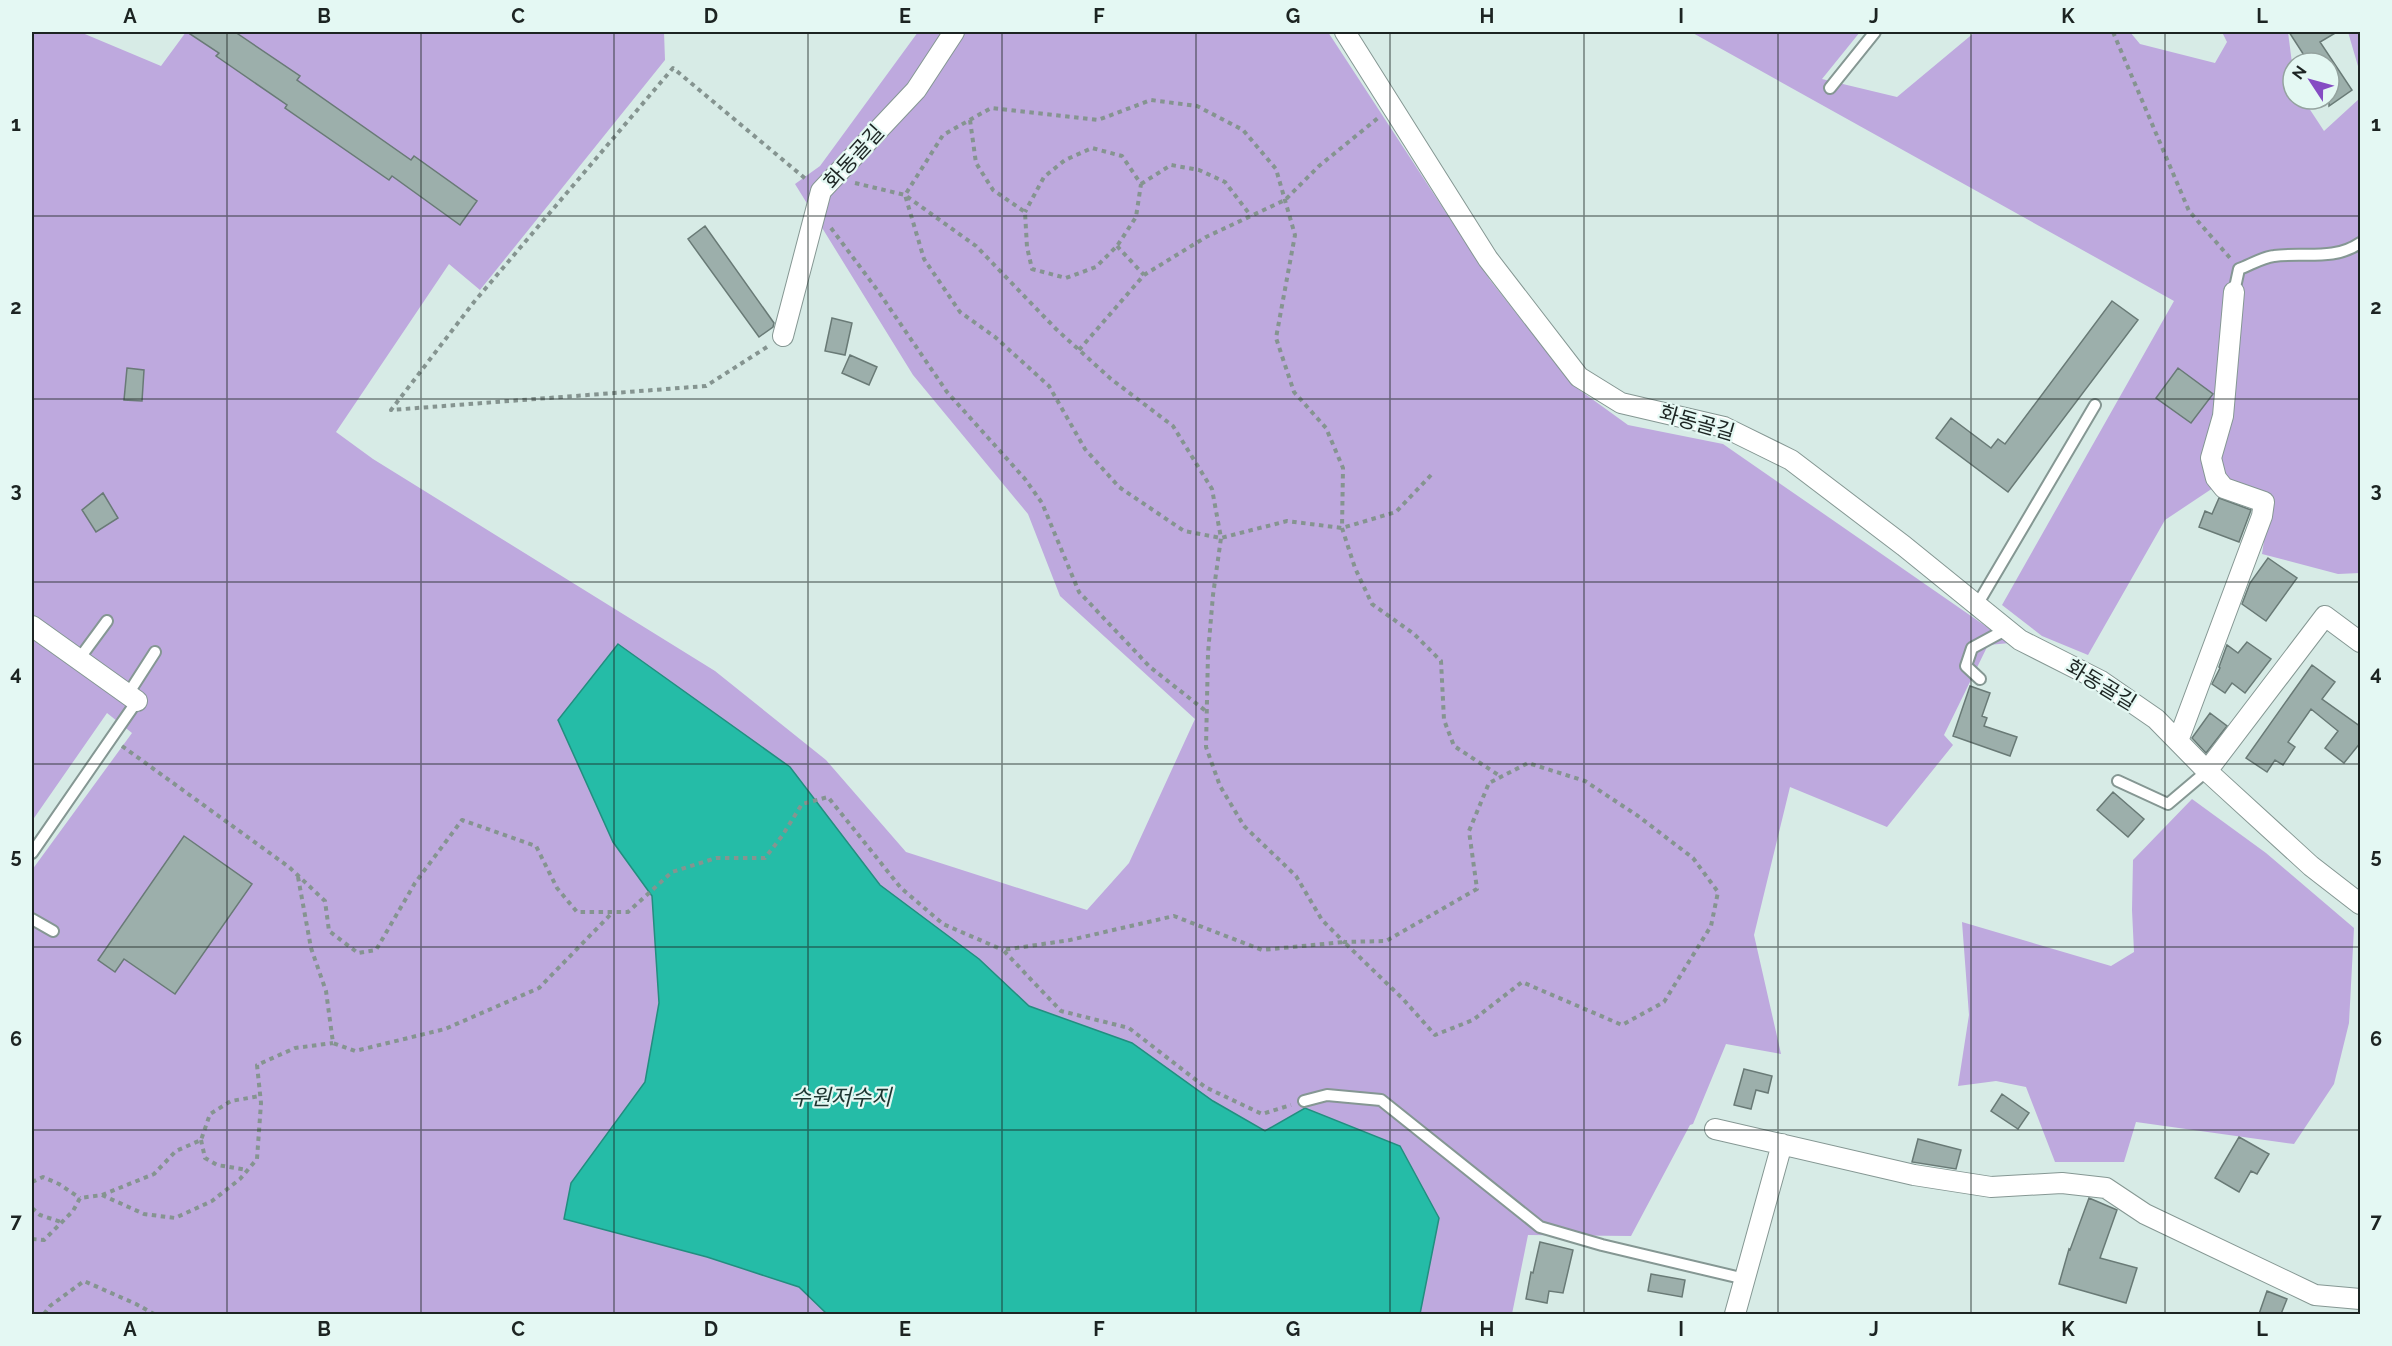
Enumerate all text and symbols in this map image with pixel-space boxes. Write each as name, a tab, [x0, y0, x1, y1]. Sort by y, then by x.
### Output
text: A	[123, 4, 137, 28]
text: B	[317, 4, 331, 28]
text: C	[511, 4, 525, 28]
text: D	[704, 4, 718, 28]
text: E	[899, 4, 911, 28]
text: F	[1093, 4, 1105, 28]
text: G	[1286, 4, 1300, 28]
text: H	[1480, 4, 1494, 28]
text: I	[1678, 4, 1684, 28]
text: J	[1869, 4, 1879, 28]
text: K	[2061, 4, 2075, 28]
text: L	[2256, 4, 2268, 28]
north arrow	[2281, 51, 2341, 111]
text: N	[2288, 62, 2311, 83]
text: 1	[11, 112, 21, 136]
text: 1	[2371, 112, 2381, 136]
street label: 화동골길	[818, 120, 889, 194]
text: 2	[10, 295, 22, 319]
text: 2	[2370, 295, 2382, 319]
street label: 화동골길	[1657, 400, 1738, 445]
text: 3	[10, 478, 22, 502]
text: 3	[2370, 478, 2382, 502]
street label: 화동골길	[2062, 654, 2141, 715]
text: 4	[10, 661, 22, 685]
text: 4	[2370, 661, 2382, 685]
text: 5	[10, 844, 22, 868]
text: 5	[2370, 844, 2382, 868]
text: 6	[10, 1027, 22, 1051]
text: 6	[2370, 1027, 2382, 1051]
water label: 수원저수지	[790, 1084, 893, 1110]
text: 7	[10, 1209, 22, 1233]
text: 7	[2370, 1209, 2382, 1233]
text: A	[123, 1317, 137, 1341]
text: B	[317, 1317, 331, 1341]
text: C	[511, 1317, 525, 1341]
text: D	[704, 1317, 718, 1341]
text: E	[899, 1317, 911, 1341]
text: F	[1093, 1317, 1105, 1341]
text: G	[1286, 1317, 1300, 1341]
text: H	[1480, 1317, 1494, 1341]
text: I	[1678, 1317, 1684, 1341]
text: J	[1869, 1317, 1879, 1341]
text: K	[2061, 1317, 2075, 1341]
text: L	[2256, 1317, 2268, 1341]

